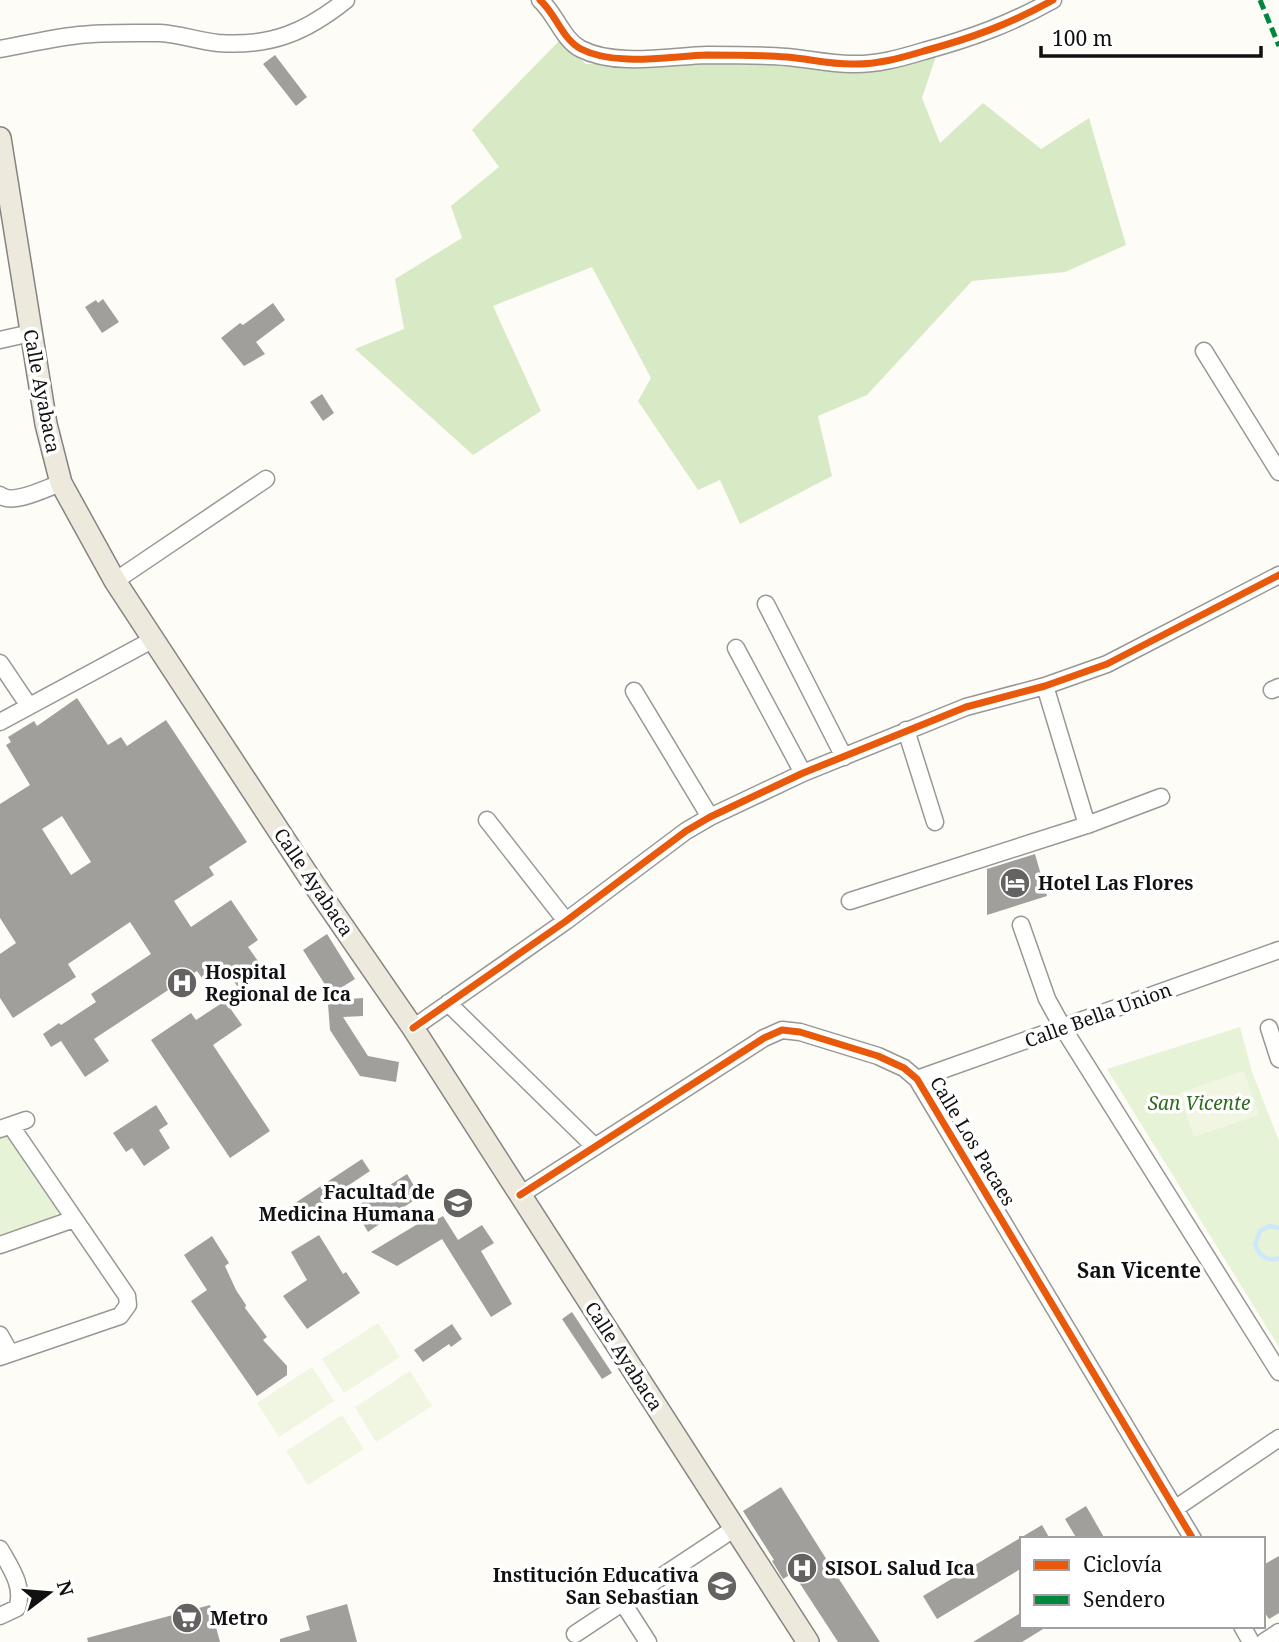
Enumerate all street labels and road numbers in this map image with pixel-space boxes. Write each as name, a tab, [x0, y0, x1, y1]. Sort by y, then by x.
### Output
street label: Calle Ayabaca	[17, 327, 67, 455]
street label: Calle Ayabaca	[268, 823, 360, 941]
street label: Calle Bella Union	[1021, 976, 1175, 1054]
street label: Calle Los Pacaes	[924, 1072, 1022, 1210]
street label: Calle Ayabaca	[579, 1296, 669, 1416]

